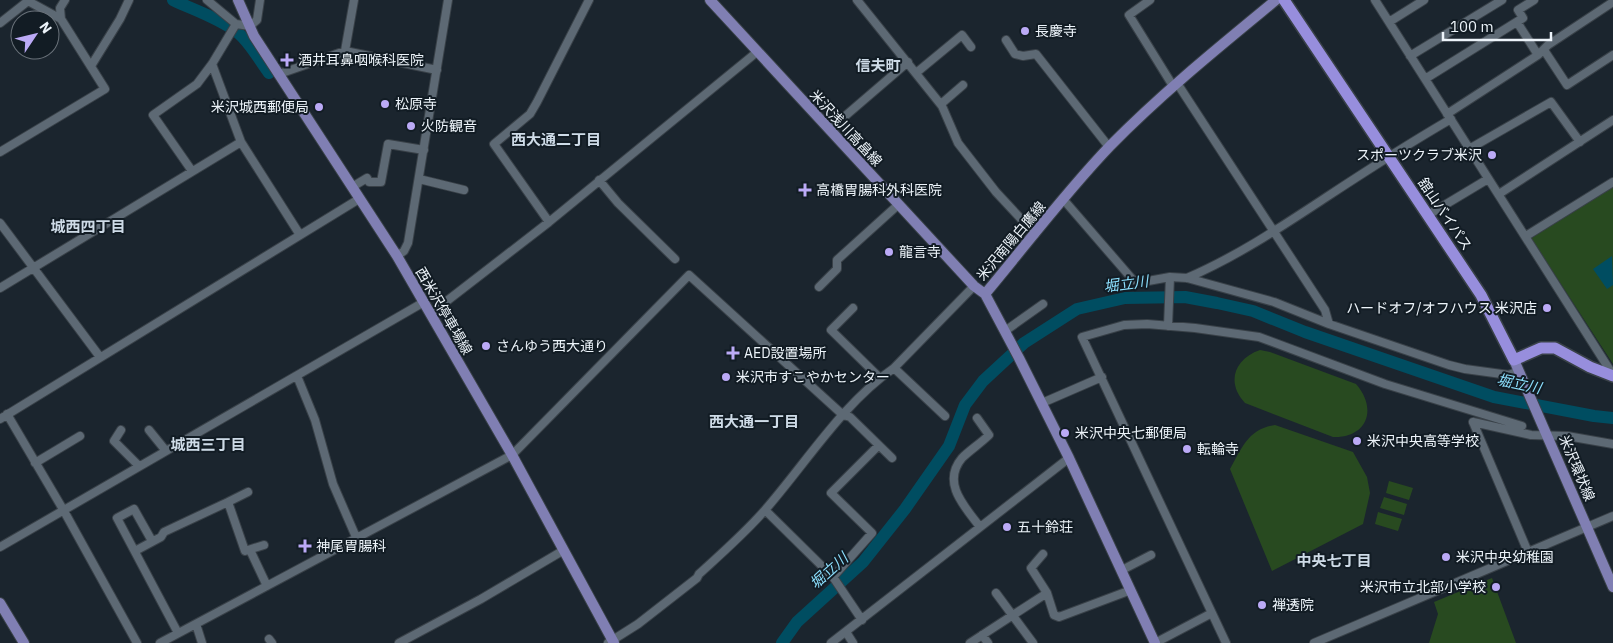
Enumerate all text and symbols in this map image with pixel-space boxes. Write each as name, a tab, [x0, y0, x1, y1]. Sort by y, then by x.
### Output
north arrow	[10, 10, 60, 60]
scale bar	[1443, 10, 1550, 42]
text: 100 m	[1450, 17, 1494, 36]
text: N	[35, 18, 56, 37]
place label: 長慶寺	[1035, 22, 1077, 40]
marker: 長慶寺	[1019, 25, 1031, 37]
place label: 酒井耳鼻咽喉科医院	[298, 51, 424, 69]
marker: 酒井耳鼻咽喉科医院	[280, 53, 294, 67]
district label: 信夫町	[855, 56, 901, 75]
street label: 米沢浅川高畠線	[806, 86, 886, 170]
place label: 松原寺	[395, 95, 437, 113]
place label: 米沢城西郵便局	[211, 98, 309, 116]
marker: 松原寺	[379, 98, 391, 110]
marker: 米沢城西郵便局	[313, 101, 325, 113]
place label: 火防観音	[421, 117, 477, 135]
marker: 火防観音	[405, 120, 417, 132]
district label: 西大通二丁目	[511, 130, 601, 149]
place label: スポーツクラブ米沢	[1356, 146, 1482, 164]
marker: スポーツクラブ米沢	[1486, 149, 1498, 161]
street label: 舘山バイパス	[1414, 174, 1476, 254]
place label: 高橋胃腸科外科医院	[816, 181, 942, 199]
marker: 高橋胃腸科外科医院	[798, 183, 812, 197]
street label: 米沢南陽白鷹線	[973, 198, 1049, 284]
district label: 城西四丁目	[50, 217, 126, 236]
place label: 龍言寺	[899, 243, 941, 261]
marker: 龍言寺	[883, 246, 895, 258]
street label: 西米沢停車場線	[412, 264, 476, 358]
water label: 堀立川	[1102, 271, 1151, 296]
place label: ハードオフ/オフハウス 米沢店	[1346, 299, 1537, 317]
marker: ハードオフ/オフハウス 米沢店	[1541, 302, 1553, 314]
place label: さんゆう西大通り	[496, 337, 608, 355]
marker: さんゆう西大通り	[480, 340, 492, 352]
place label: AED設置場所	[744, 344, 827, 362]
marker: AED設置場所	[726, 346, 740, 360]
place label: 米沢市すこやかセンター	[736, 368, 890, 386]
water label: 堀立川	[1495, 370, 1545, 398]
marker: 米沢市すこやかセンター	[720, 371, 732, 383]
district label: 西大通一丁目	[709, 412, 799, 431]
place label: 米沢中央七郵便局	[1075, 424, 1187, 442]
marker: 米沢中央七郵便局	[1059, 427, 1071, 439]
place label: 米沢中央高等学校	[1367, 432, 1479, 450]
street label: 米沢環状線	[1555, 432, 1599, 504]
district label: 城西三丁目	[170, 435, 246, 454]
marker: 米沢中央高等学校	[1351, 435, 1363, 447]
place label: 転輪寺	[1197, 440, 1239, 458]
marker: 転輪寺	[1181, 443, 1193, 455]
place label: 五十鈴荘	[1017, 518, 1073, 536]
marker: 五十鈴荘	[1001, 521, 1013, 533]
place label: 神尾胃腸科	[316, 537, 386, 555]
marker: 神尾胃腸科	[298, 539, 312, 553]
water label: 堀立川	[806, 547, 853, 593]
place label: 米沢中央幼稚園	[1456, 548, 1554, 566]
district label: 中央七丁目	[1296, 551, 1372, 570]
marker: 米沢中央幼稚園	[1440, 551, 1452, 563]
place label: 米沢市立北部小学校	[1360, 578, 1486, 596]
marker: 米沢市立北部小学校	[1490, 581, 1502, 593]
place label: 禅透院	[1272, 596, 1314, 614]
marker: 禅透院	[1256, 599, 1268, 611]

